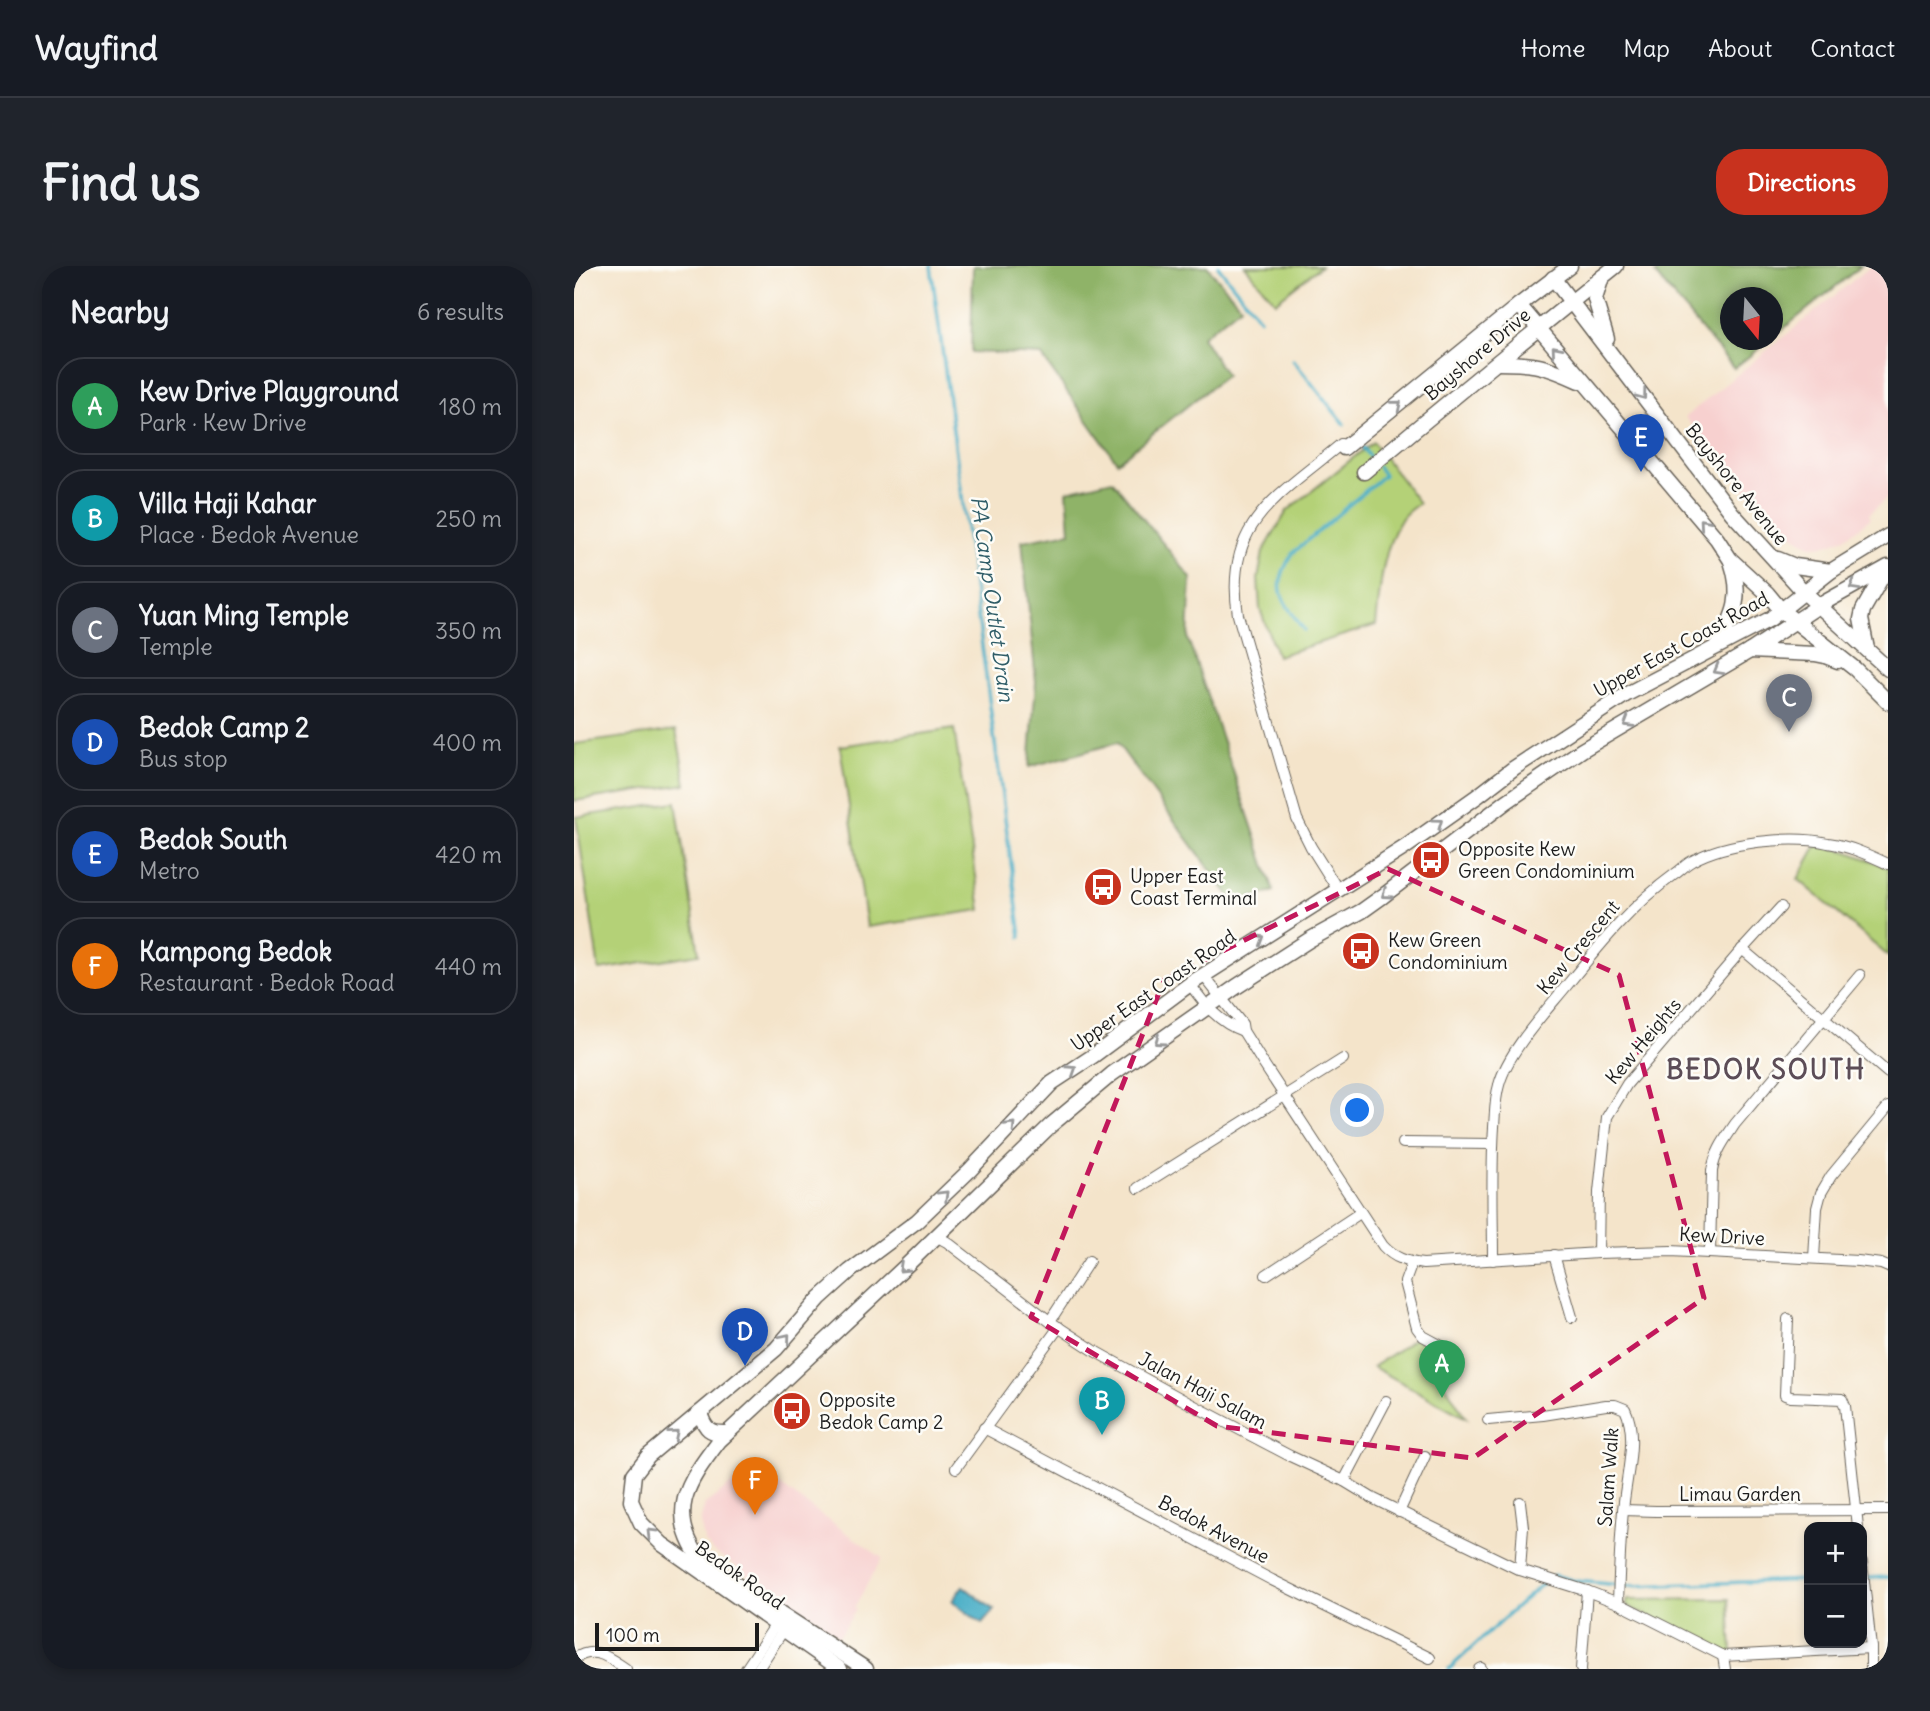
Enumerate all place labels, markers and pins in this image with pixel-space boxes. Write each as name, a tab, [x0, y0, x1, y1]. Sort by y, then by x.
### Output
pin: E	[1618, 414, 1664, 472]
pin: C	[1766, 674, 1812, 732]
place label: Opposite Kew Green Condominium	[1458, 837, 1635, 883]
bus stop icon: Opposite Kew Green Condominium	[1410, 839, 1452, 881]
place label: Upper East Coast Terminal	[1130, 864, 1257, 910]
bus stop icon: Upper East Coast Terminal	[1082, 866, 1124, 908]
place label: Kew Green Condominium	[1388, 928, 1508, 974]
bus stop icon: Kew Green Condominium	[1340, 930, 1382, 972]
pin: D	[722, 1308, 768, 1366]
pin: A	[1419, 1340, 1465, 1398]
pin: B	[1079, 1377, 1125, 1435]
place label: Opposite Bedok Camp 2	[819, 1388, 943, 1434]
bus stop icon: Opposite Bedok Camp 2	[771, 1390, 813, 1432]
pin: F	[732, 1457, 778, 1515]

